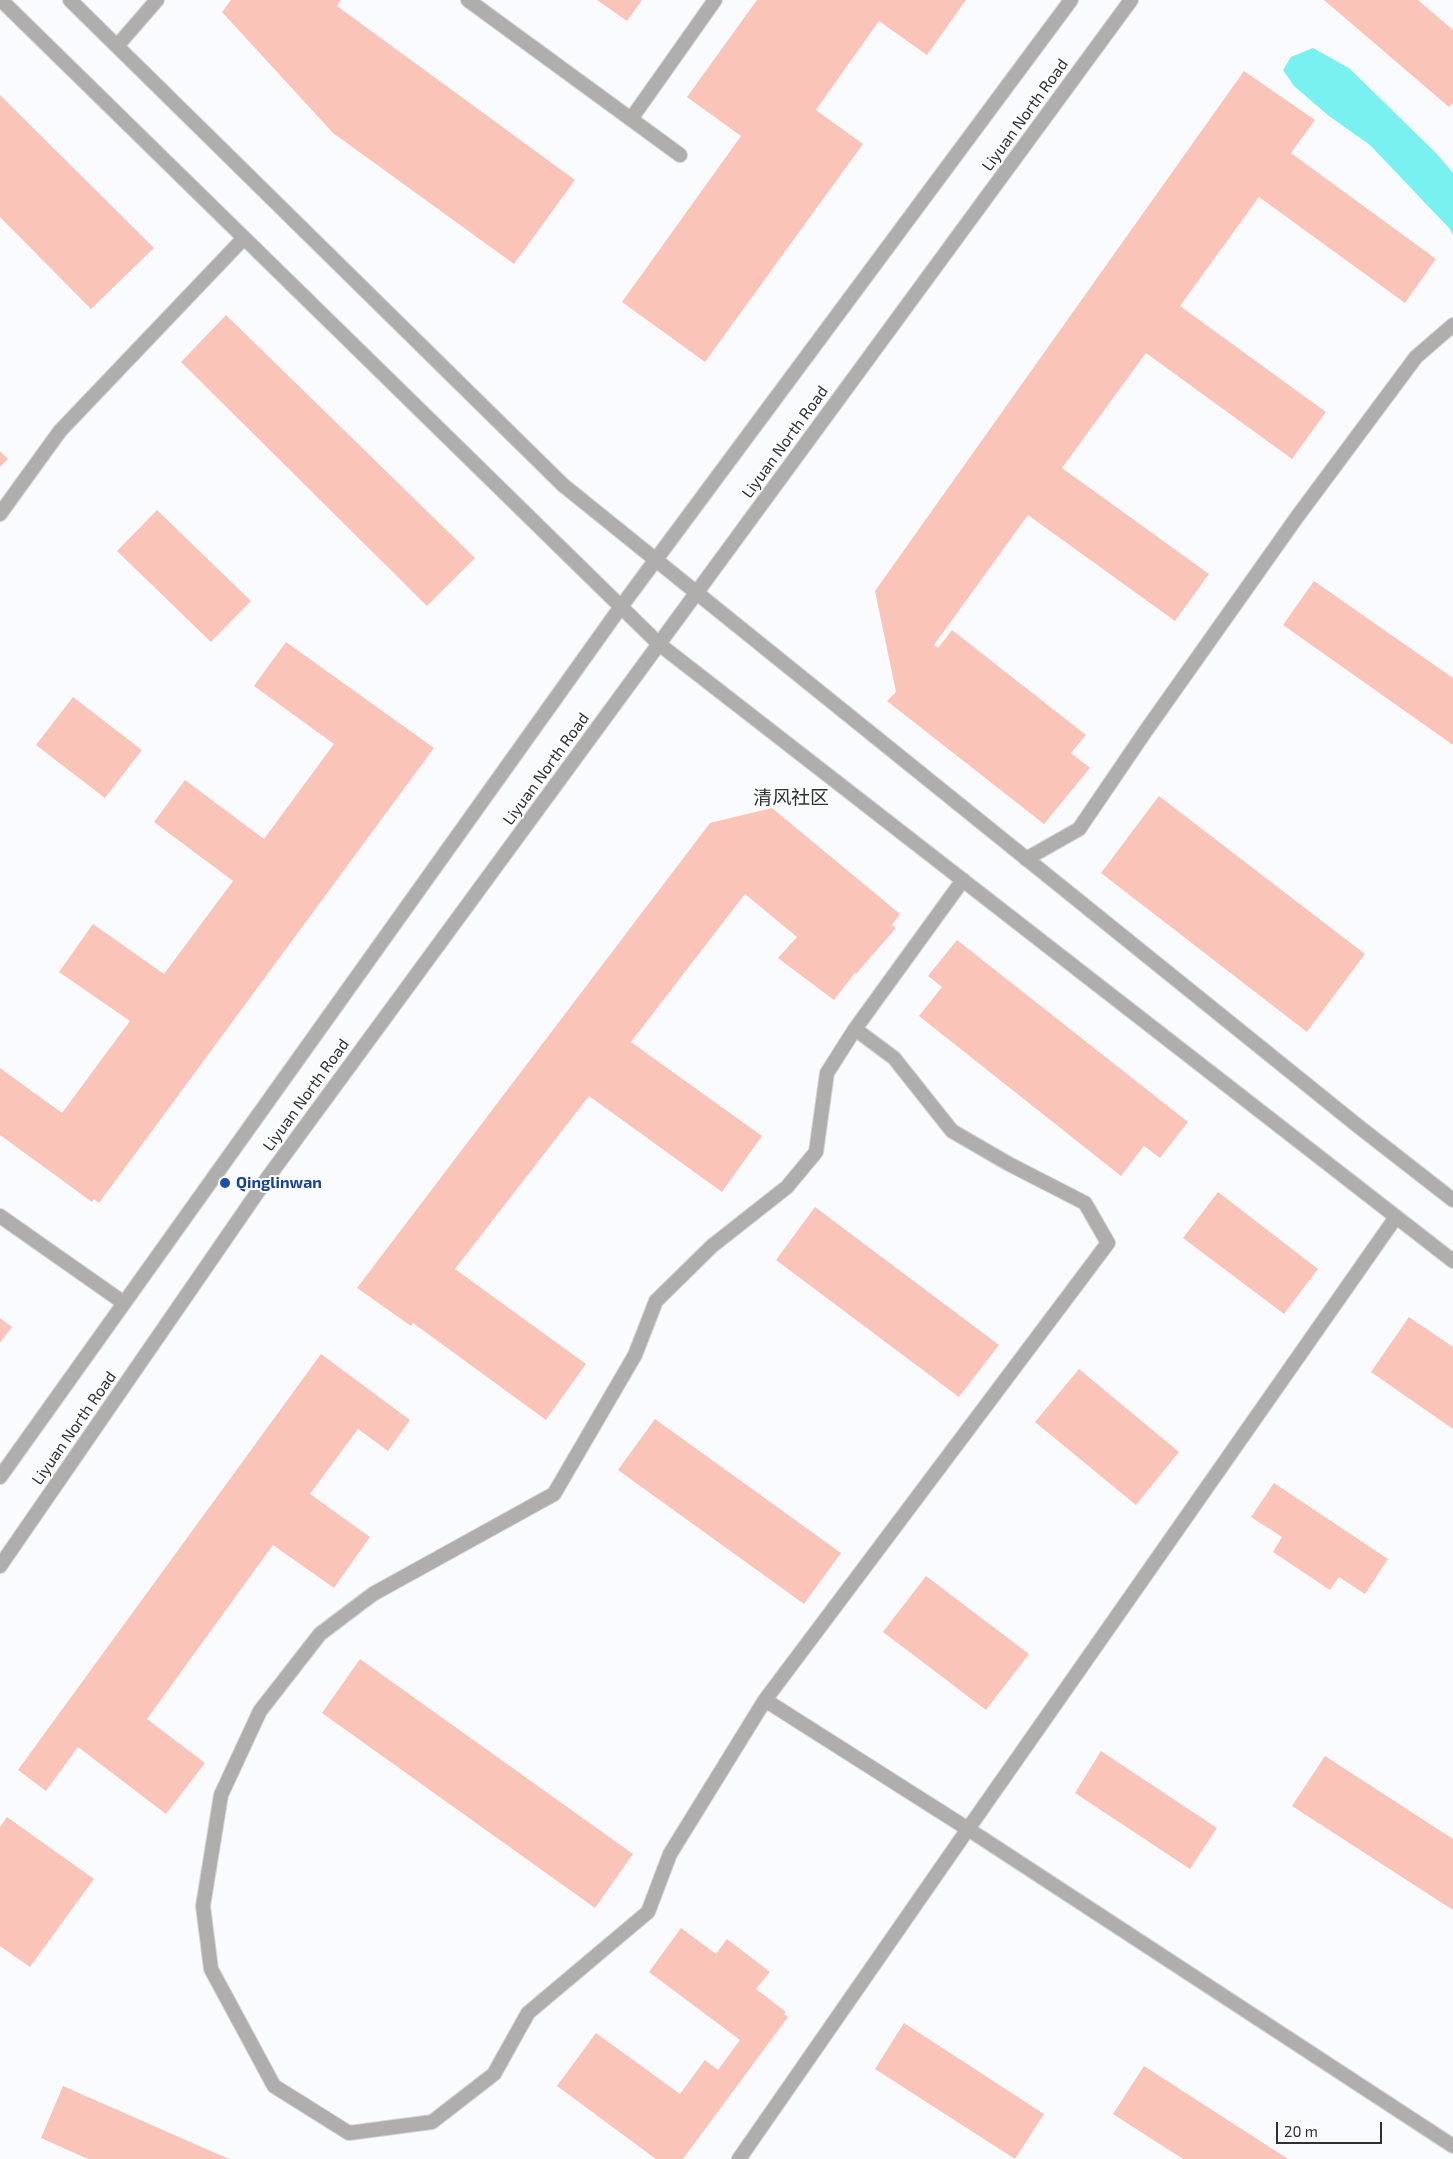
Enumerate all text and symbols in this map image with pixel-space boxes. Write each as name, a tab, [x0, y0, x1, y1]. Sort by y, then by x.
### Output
street label: Liyuan North Road	[978, 55, 1072, 175]
street label: Liyuan North Road	[738, 382, 832, 502]
street label: Liyuan North Road	[499, 709, 593, 829]
district label: 清风社区	[753, 787, 829, 809]
street label: Liyuan North Road	[259, 1035, 353, 1155]
place label: Qinglinwan	[236, 1173, 322, 1193]
marker: Qinglinwan	[218, 1176, 232, 1190]
street label: Liyuan North Road	[28, 1368, 120, 1488]
scale bar	[1278, 2112, 1384, 2144]
text: 20 m	[1284, 2122, 1318, 2140]

